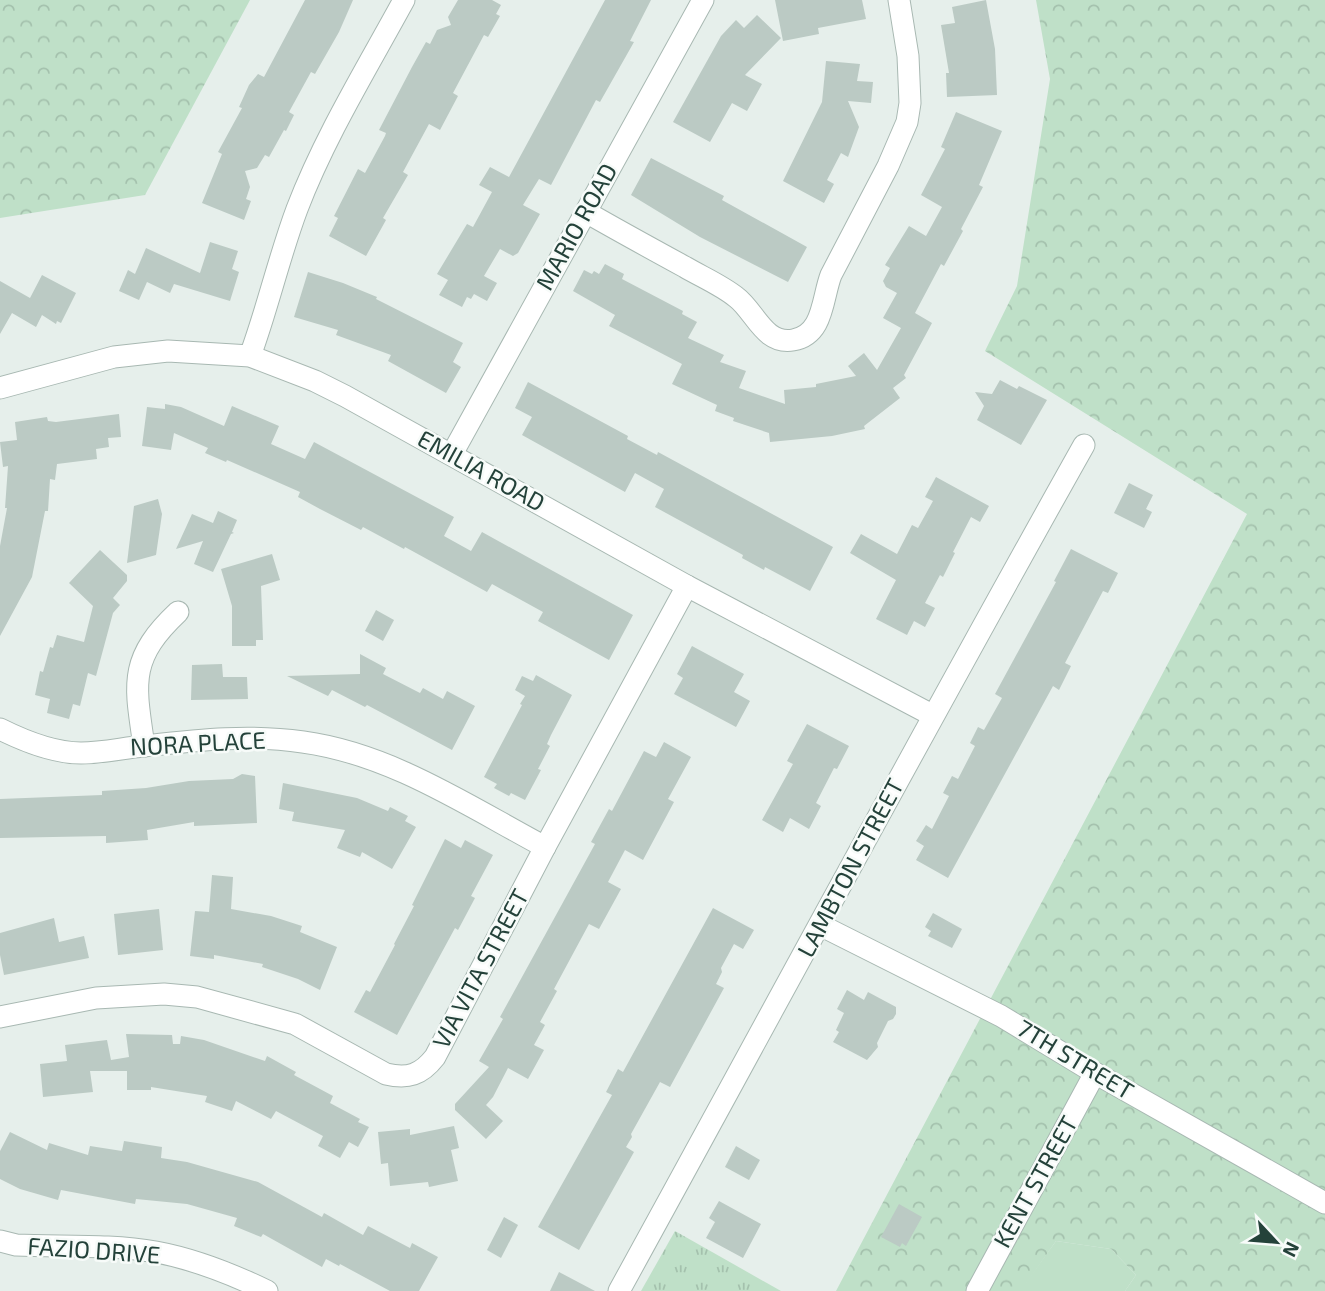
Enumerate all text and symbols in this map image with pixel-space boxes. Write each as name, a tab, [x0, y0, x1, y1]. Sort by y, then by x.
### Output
street label: MARIO ROAD	[529, 158, 622, 295]
street label: EMILIA ROAD	[413, 423, 550, 516]
street label: NORA PLACE	[129, 724, 267, 761]
street label: LAMBTON STREET	[790, 773, 909, 961]
street label: VIA VITA STREET	[426, 884, 534, 1053]
street label: 7TH STREET	[1012, 1013, 1139, 1105]
street label: KENT STREET	[987, 1110, 1083, 1252]
north arrow	[1241, 1207, 1311, 1277]
street label: FAZIO DRIVE	[27, 1230, 161, 1269]
text: N	[1278, 1238, 1305, 1261]

